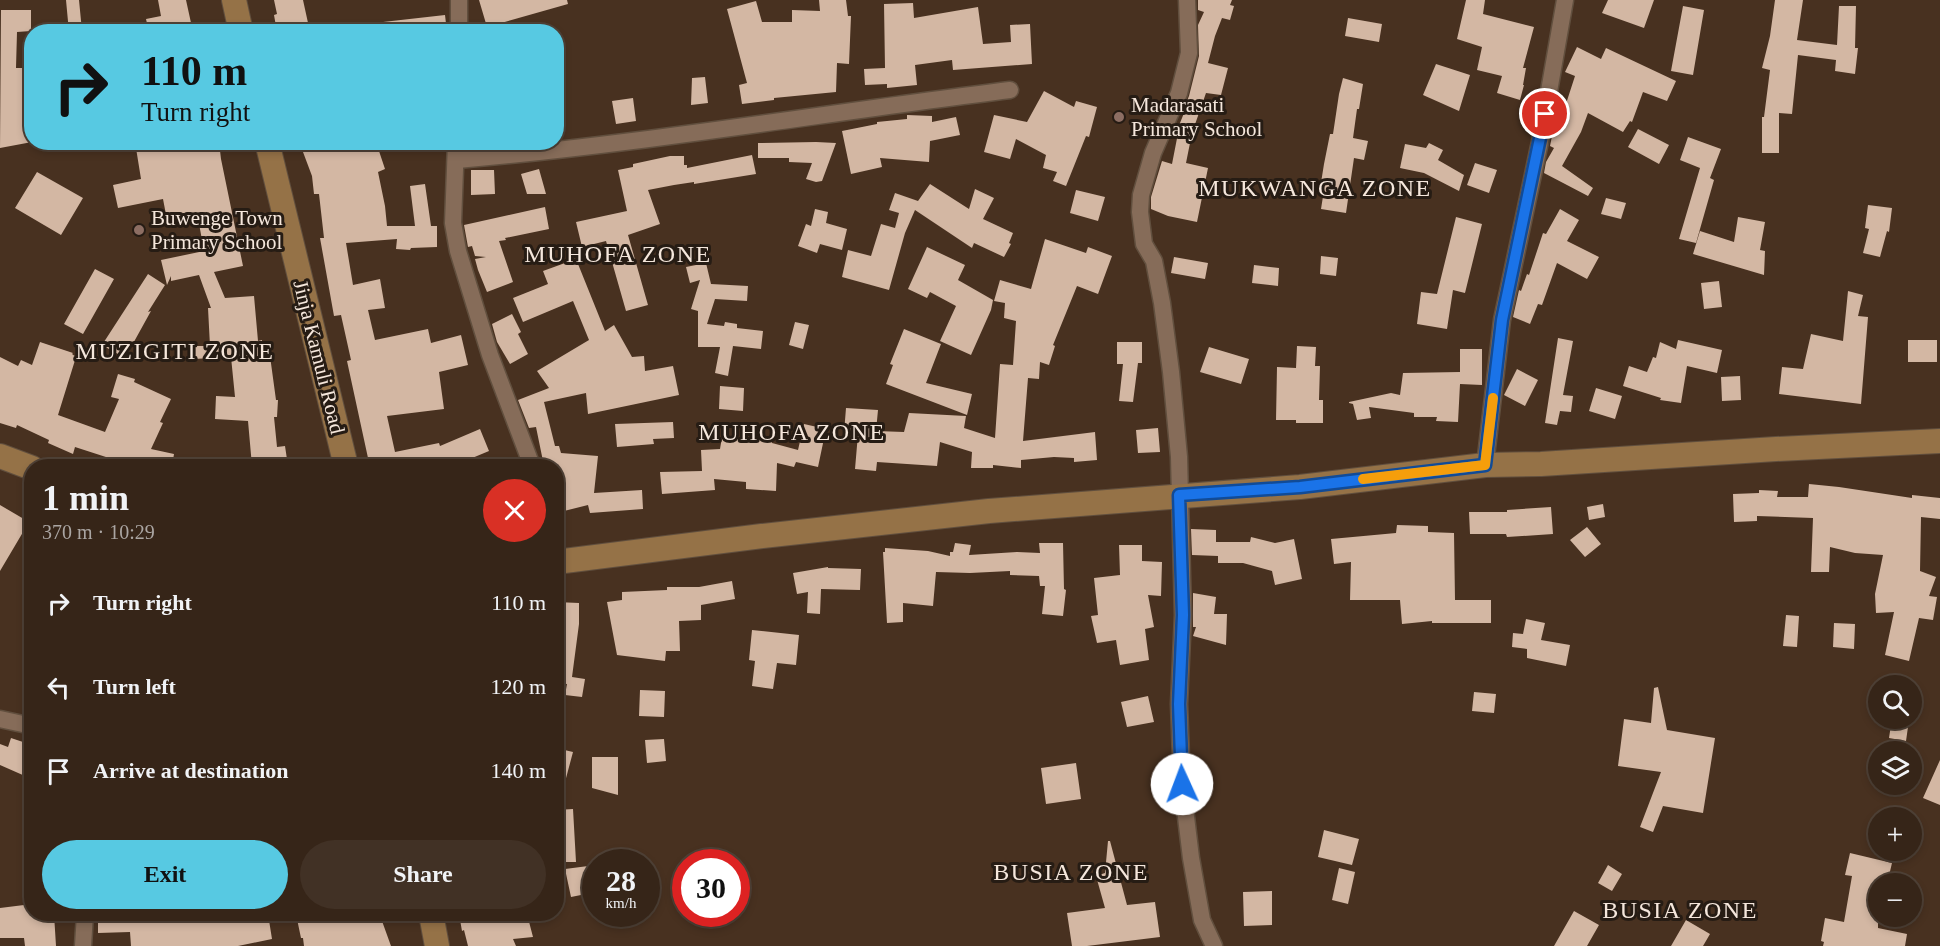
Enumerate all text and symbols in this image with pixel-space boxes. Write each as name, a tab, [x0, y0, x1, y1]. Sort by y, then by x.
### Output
icon: right	[42, 48, 120, 126]
text: 110 m	[141, 48, 247, 94]
pin	[1519, 88, 1570, 139]
place label: Madarasati Primary School	[1131, 93, 1262, 141]
text: Turn right	[141, 97, 250, 127]
icon: arrive	[1528, 97, 1561, 130]
marker: Madarasati Primary School	[1112, 110, 1126, 124]
district label: MUKWANGA ZONE	[1198, 175, 1432, 201]
place label: Buwenge Town Primary School	[151, 206, 283, 254]
marker: Buwenge Town Primary School	[132, 223, 146, 237]
district label: MUHOFA ZONE	[524, 241, 712, 267]
street label: Jinja Kamuli Road	[288, 278, 350, 437]
district label: MUZIGITI ZONE	[76, 338, 274, 364]
district label: MUHOFA ZONE	[698, 419, 886, 445]
text: 1 min	[42, 478, 129, 518]
button: close	[483, 479, 546, 542]
text: 370 m · 10:29	[42, 521, 155, 543]
icon: right	[42, 587, 75, 620]
text: Turn right	[93, 590, 192, 615]
text: 110 m	[491, 590, 546, 615]
icon: left	[42, 671, 75, 704]
text: Turn left	[93, 674, 176, 699]
text: 120 m	[490, 674, 546, 699]
map controls	[1868, 675, 1922, 927]
button: search	[1868, 675, 1922, 729]
button: layers	[1868, 741, 1922, 795]
position arrow	[1150, 752, 1214, 816]
icon: arrive	[42, 755, 75, 788]
text: Arrive at destination	[93, 758, 289, 783]
text: 140 m	[490, 758, 546, 783]
button: +	[1868, 807, 1922, 861]
button: Exit	[42, 840, 288, 909]
button: Share	[300, 840, 546, 909]
speed limit sign: 30	[672, 849, 750, 927]
district label: BUSIA ZONE	[993, 859, 1149, 885]
text: 28	[606, 864, 636, 897]
button: −	[1868, 873, 1922, 927]
text: km/h	[606, 895, 636, 911]
district label: BUSIA ZONE	[1602, 897, 1758, 923]

